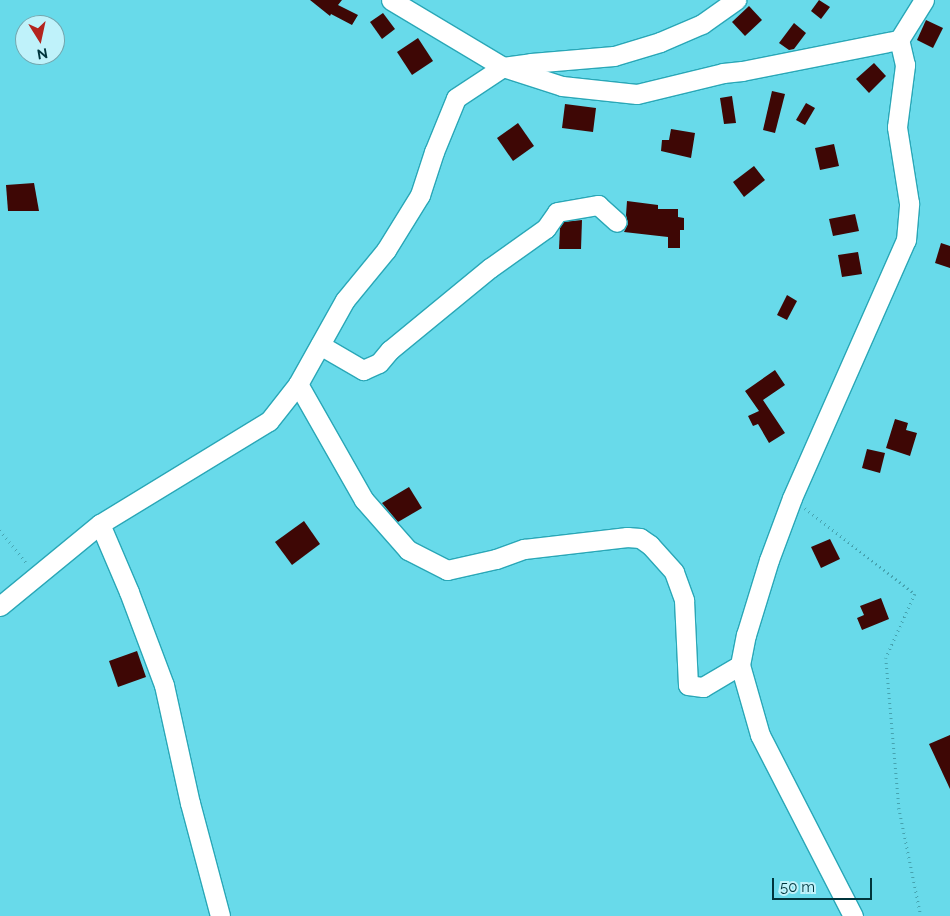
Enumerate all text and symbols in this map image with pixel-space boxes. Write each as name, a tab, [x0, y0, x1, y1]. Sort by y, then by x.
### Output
north arrow	[15, 15, 65, 65]
text: N	[36, 45, 49, 63]
scale bar	[775, 868, 875, 900]
text: 50 m	[780, 878, 815, 896]

